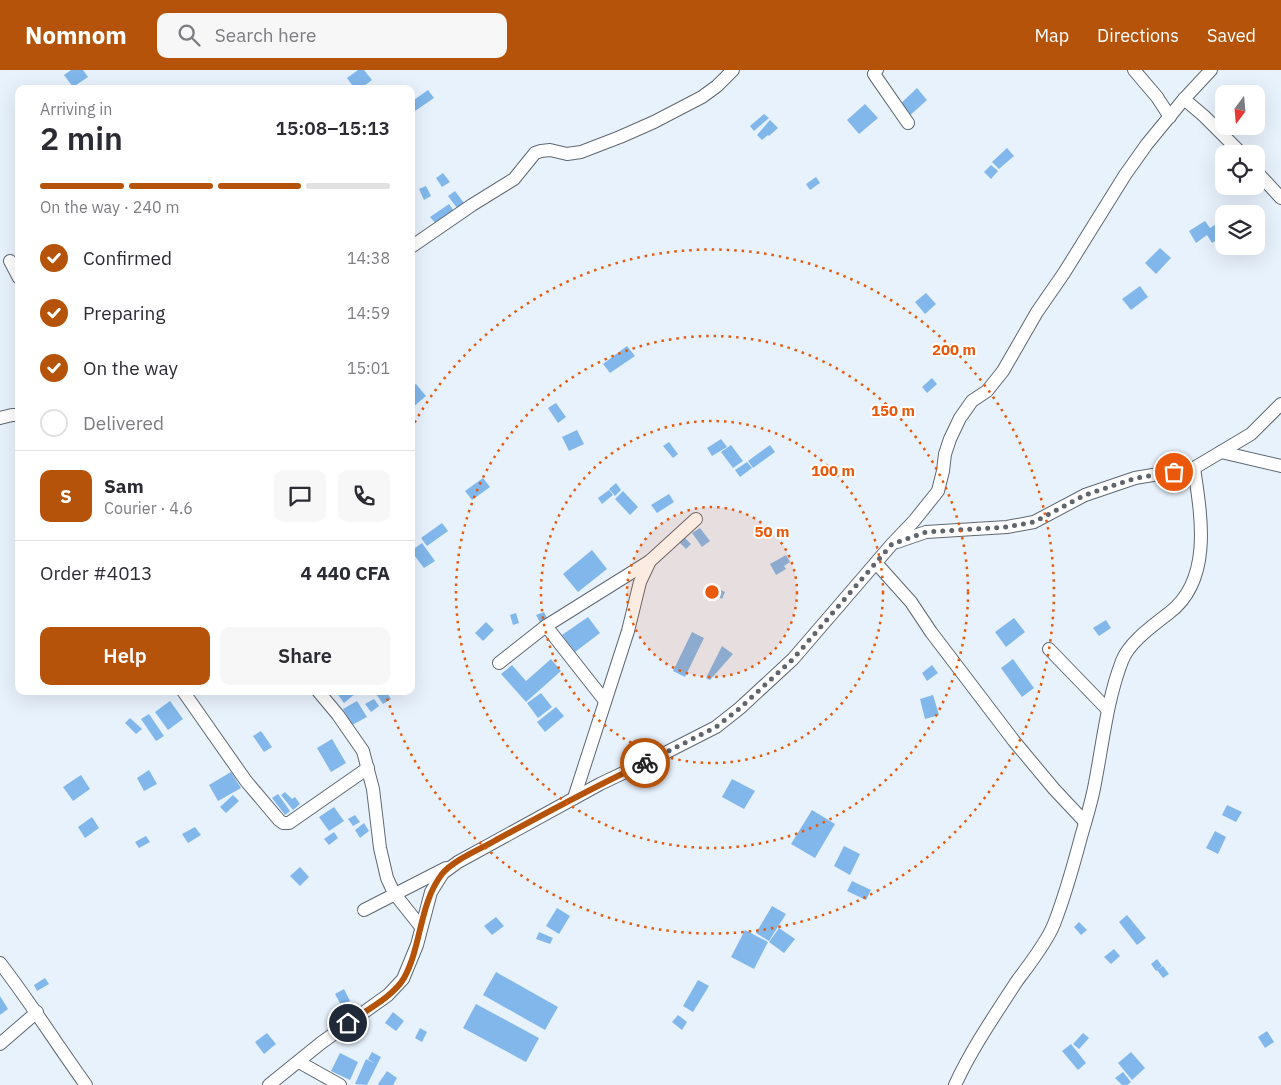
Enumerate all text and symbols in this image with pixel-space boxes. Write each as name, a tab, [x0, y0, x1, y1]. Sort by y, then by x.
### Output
search box	[157, 13, 507, 58]
text: Nomnom	[25, 19, 127, 51]
icon: search	[175, 21, 203, 49]
text: Search here	[215, 23, 317, 47]
text: Map	[1034, 24, 1069, 47]
text: Directions	[1097, 24, 1179, 47]
text: Saved	[1207, 24, 1256, 47]
north arrow	[1215, 85, 1265, 135]
map controls	[1215, 85, 1265, 255]
text: Arriving in	[40, 99, 112, 119]
text: 15:08–15:13	[276, 116, 390, 140]
text: 2 min	[40, 117, 123, 159]
button: locate	[1215, 145, 1265, 195]
text: On the way · 240 m	[40, 197, 179, 217]
button: layers	[1215, 205, 1265, 255]
icon: check	[40, 244, 68, 272]
text: Confirmed	[83, 246, 172, 270]
text: 14:38	[347, 248, 390, 268]
icon: check	[40, 299, 68, 327]
text: Preparing	[83, 301, 165, 325]
text: 14:59	[347, 303, 390, 323]
text: 200 m	[932, 340, 976, 359]
icon: check	[40, 354, 68, 382]
text: On the way	[83, 356, 178, 380]
text: 15:01	[347, 358, 390, 378]
text: 150 m	[871, 401, 915, 420]
text: Delivered	[83, 411, 164, 435]
pin	[1153, 451, 1195, 493]
icon: bag	[1160, 458, 1188, 486]
text: 100 m	[811, 461, 855, 480]
button: chat	[274, 470, 326, 522]
button: phone	[338, 470, 390, 522]
text: Sam	[104, 474, 144, 498]
text: S	[60, 484, 72, 508]
text: Courier · 4.6	[104, 498, 193, 518]
text: 50 m	[755, 522, 789, 541]
text: Order #4013	[40, 561, 152, 585]
text: 4 440 CFA	[301, 561, 390, 585]
centre of rings	[703, 583, 721, 601]
button: Help	[40, 627, 210, 685]
button: Share	[220, 627, 390, 685]
courier	[620, 738, 670, 788]
icon: bike	[631, 749, 659, 777]
pin	[327, 1002, 369, 1044]
icon: home	[334, 1009, 362, 1037]

